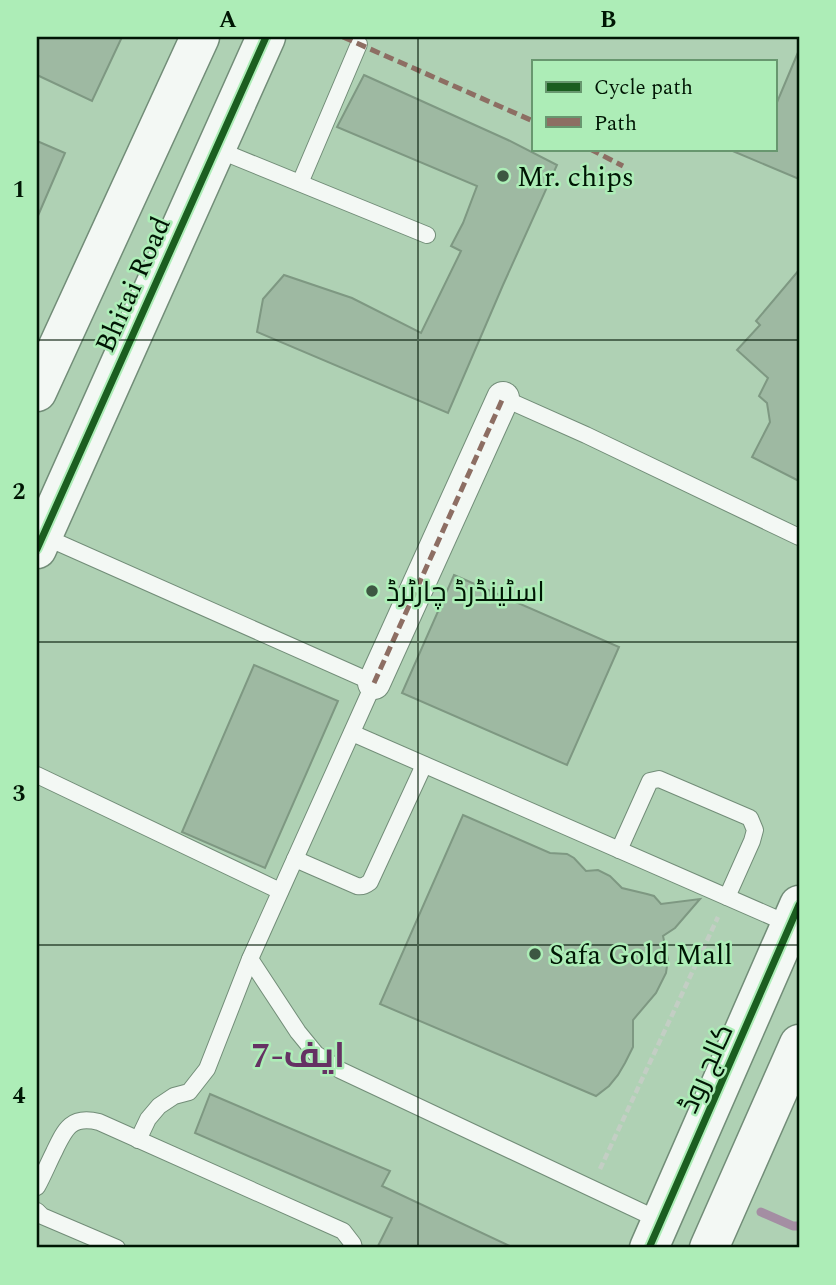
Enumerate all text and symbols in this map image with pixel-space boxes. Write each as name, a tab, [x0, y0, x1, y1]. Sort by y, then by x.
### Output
text: A	[219, 3, 237, 38]
text: B	[600, 3, 616, 38]
legend	[532, 60, 776, 150]
text: Cycle path	[594, 72, 693, 104]
text: Path	[594, 108, 637, 140]
place label: Mr. chips	[517, 156, 634, 199]
marker: Mr. chips	[495, 168, 511, 184]
text: 1	[13, 173, 25, 208]
street label: Bhitai Road	[84, 209, 183, 360]
text: 2	[13, 475, 26, 510]
place label: اسٹینڈرڈ چارٹرڈ	[386, 571, 545, 614]
marker: اسٹینڈرڈ چارٹرڈ	[364, 583, 380, 599]
text: 3	[13, 777, 26, 812]
place label: Safa Gold Mall	[549, 934, 733, 977]
marker: Safa Gold Mall	[527, 946, 543, 962]
street label: کالج روڈ	[668, 1017, 745, 1120]
district label: ایف-7	[251, 1030, 345, 1083]
text: 4	[13, 1079, 26, 1114]

